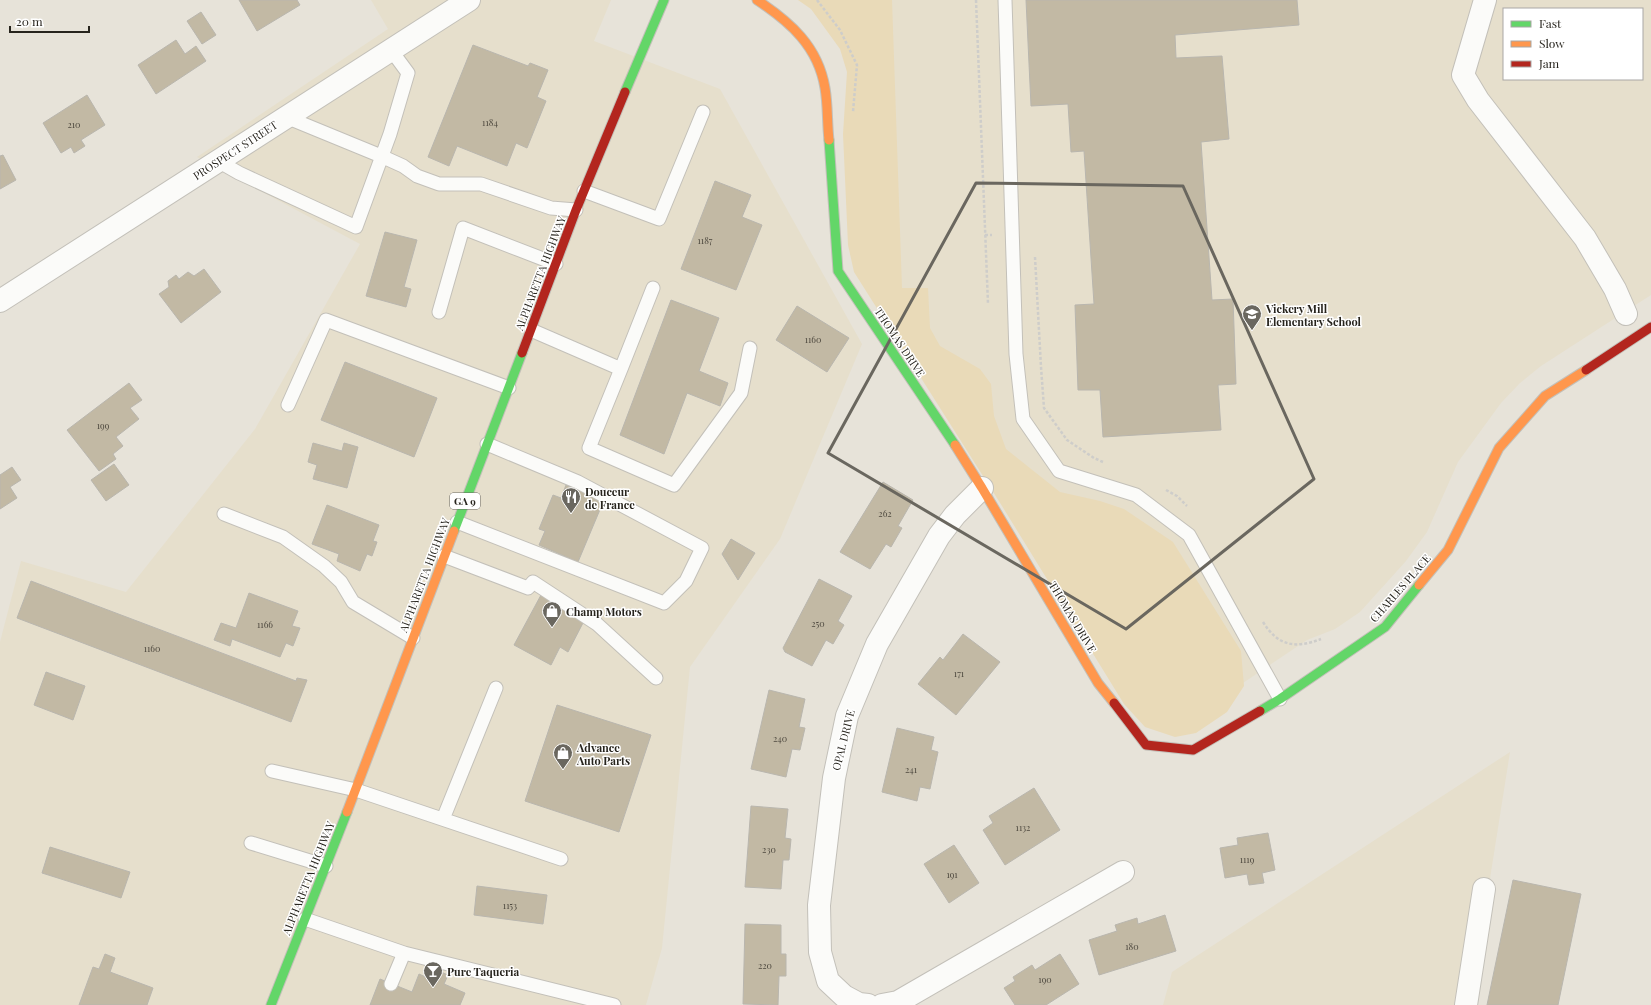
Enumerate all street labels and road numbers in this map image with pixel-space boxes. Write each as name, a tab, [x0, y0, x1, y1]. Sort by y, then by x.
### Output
street label: PROSPECT STREET	[190, 117, 280, 183]
street label: ALPHARETTA HIGHWAY	[511, 213, 569, 333]
street label: THOMAS DRIVE	[871, 304, 929, 380]
road number: GA 9	[450, 493, 480, 509]
street label: ALPHARETTA HIGHWAY	[395, 515, 453, 635]
street label: CHARLES PLACE	[1366, 551, 1434, 625]
street label: THOMAS DRIVE	[1046, 579, 1100, 656]
street label: OPAL DRIVE	[828, 708, 858, 772]
street label: ALPHARETTA HIGHWAY	[278, 818, 338, 938]

